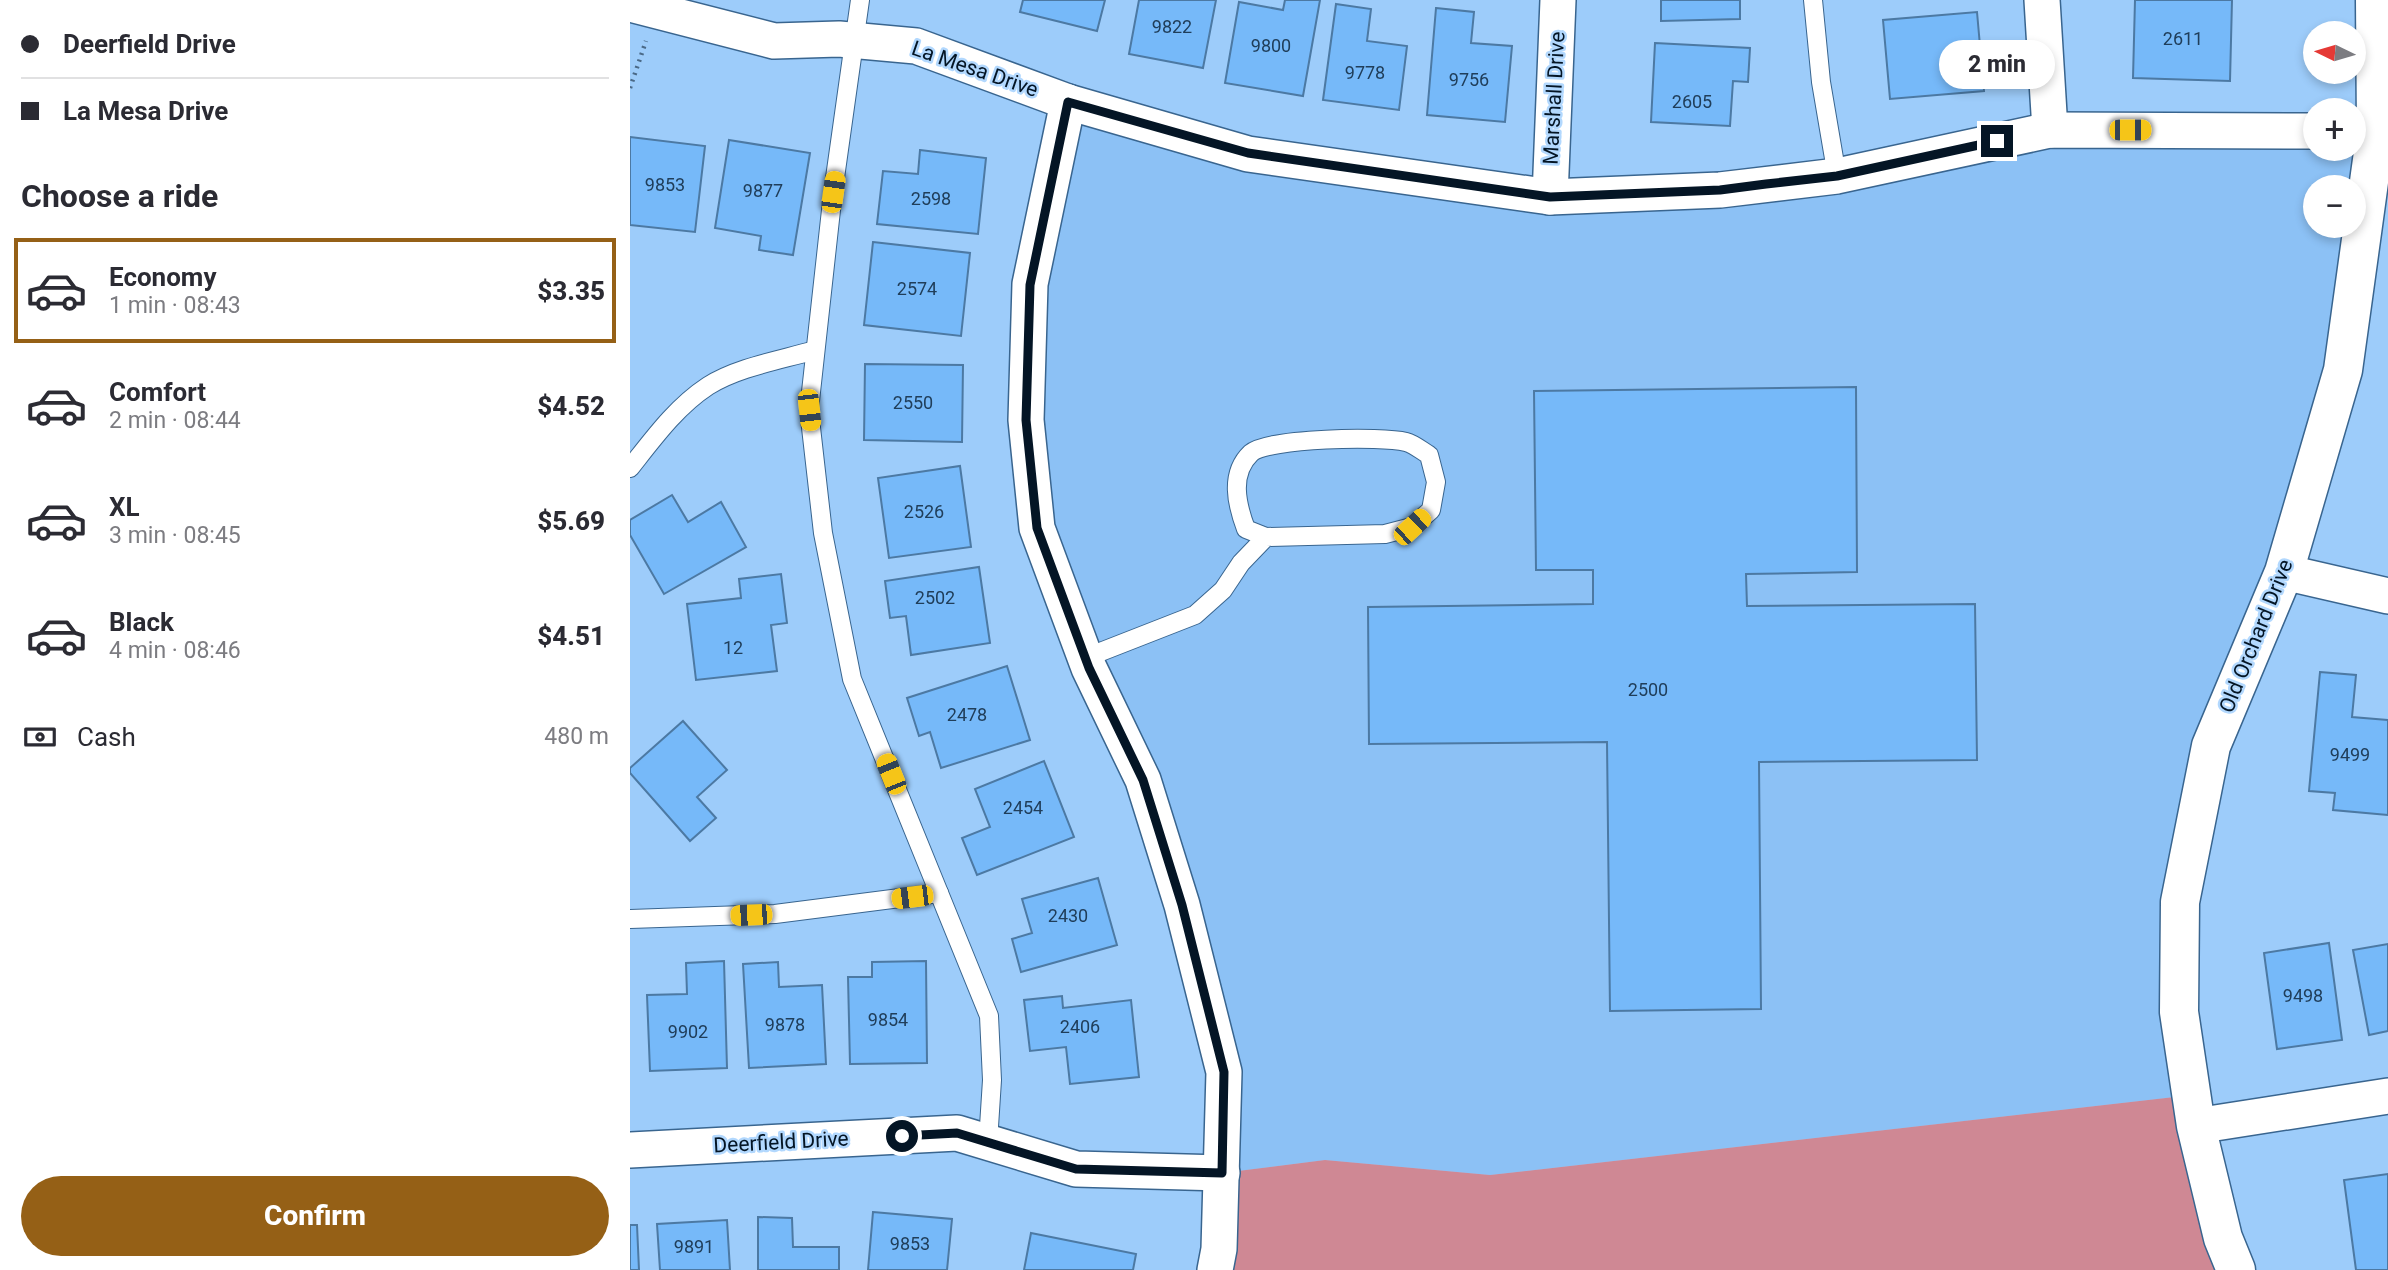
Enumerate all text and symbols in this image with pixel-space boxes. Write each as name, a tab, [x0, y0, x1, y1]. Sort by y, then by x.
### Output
house number: 9822	[1152, 16, 1192, 37]
north arrow	[2303, 21, 2366, 84]
map controls	[2303, 21, 2366, 238]
house number: 2611	[2163, 28, 2203, 49]
text: Deerfield Drive	[63, 29, 236, 59]
street label: Marshall Drive	[1539, 31, 1569, 165]
house number: 9800	[1251, 35, 1291, 56]
street label: La Mesa Drive	[909, 36, 1041, 102]
callout: 2 min	[1939, 40, 2055, 88]
text: 2 min	[1968, 51, 2026, 78]
house number: 9778	[1345, 62, 1385, 83]
house number: 9756	[1449, 69, 1489, 90]
house number: 2605	[1672, 91, 1712, 112]
text: La Mesa Drive	[63, 96, 228, 126]
button: +	[2303, 98, 2366, 161]
car	[2110, 120, 2152, 141]
route end	[1981, 125, 2013, 157]
car	[820, 170, 847, 214]
house number: 9853	[645, 174, 685, 195]
button: −	[2303, 175, 2366, 238]
text: Choose a ride	[21, 177, 218, 215]
house number: 9877	[743, 180, 783, 201]
house number: 2598	[911, 188, 951, 209]
icon: car	[25, 259, 88, 322]
text: Economy	[109, 262, 216, 292]
text: $3.35	[537, 276, 605, 306]
house number: 2574	[897, 278, 937, 299]
text: 1 min · 08:43	[109, 292, 241, 319]
icon: car	[25, 374, 88, 437]
text: Comfort	[109, 377, 206, 407]
car	[797, 388, 822, 432]
text: $4.52	[537, 391, 605, 421]
house number: 2550	[893, 392, 933, 413]
text: 2 min · 08:44	[109, 407, 241, 434]
icon: car	[25, 489, 88, 552]
text: XL	[109, 492, 140, 522]
house number: 2526	[904, 501, 944, 522]
car	[1390, 505, 1435, 549]
text: $5.69	[537, 506, 605, 536]
text: 3 min · 08:45	[109, 522, 241, 549]
street label: Old Orchard Drive	[2214, 556, 2298, 716]
house number: 2502	[915, 587, 955, 608]
icon: car	[25, 604, 88, 667]
text: Black	[109, 607, 174, 637]
text: $4.51	[537, 621, 605, 651]
text: 4 min · 08:46	[109, 637, 241, 664]
house number: 12	[723, 637, 743, 658]
house number: 2500	[1628, 679, 1668, 700]
house number: 2478	[947, 704, 987, 725]
icon: cash	[21, 718, 59, 756]
text: Cash	[77, 722, 136, 752]
text: 480 m	[544, 723, 609, 750]
house number: 9499	[2330, 744, 2370, 765]
car	[874, 751, 909, 797]
house number: 2454	[1003, 797, 1043, 818]
car	[890, 884, 935, 910]
car	[730, 904, 773, 926]
house number: 2430	[1048, 905, 1088, 926]
house number: 9498	[2283, 985, 2323, 1006]
house number: 9854	[868, 1009, 908, 1030]
house number: 9878	[765, 1014, 805, 1035]
house number: 2406	[1060, 1016, 1100, 1037]
house number: 9902	[668, 1021, 708, 1042]
route start	[886, 1120, 918, 1152]
street label: Deerfield Drive	[713, 1126, 849, 1158]
button: Confirm	[21, 1176, 609, 1256]
house number: 9853	[890, 1233, 930, 1254]
house number: 9891	[674, 1236, 714, 1257]

